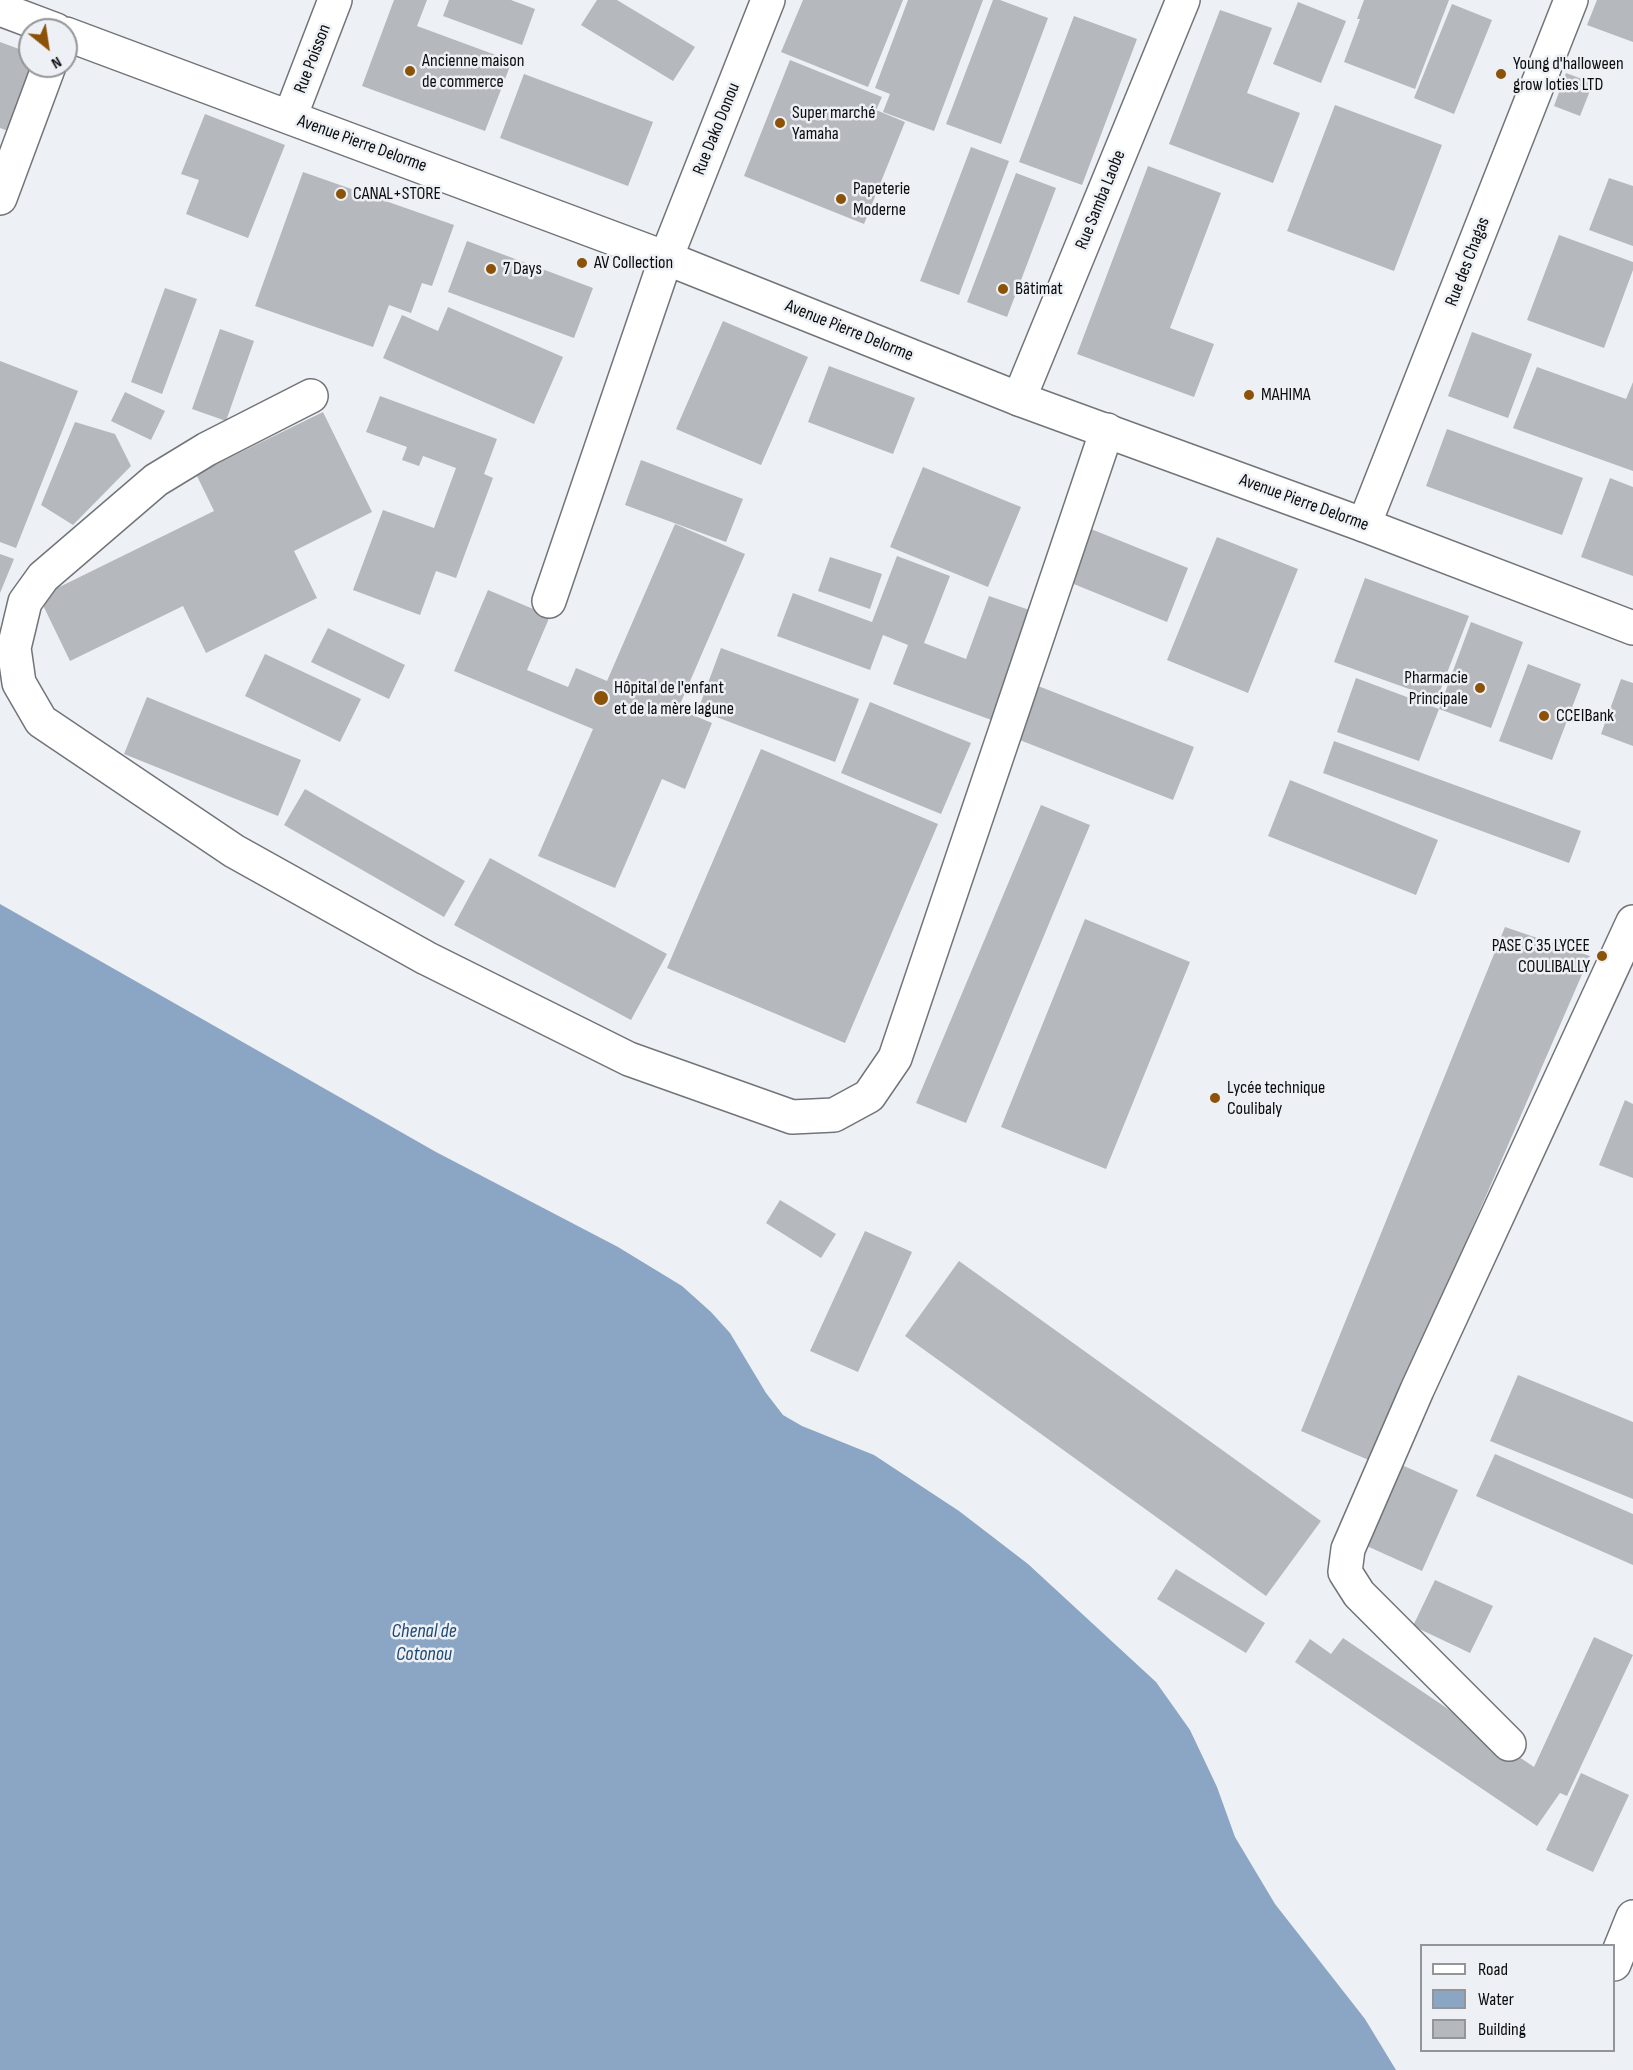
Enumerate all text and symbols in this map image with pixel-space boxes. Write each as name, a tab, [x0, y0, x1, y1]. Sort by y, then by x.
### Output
north arrow	[18, 18, 78, 78]
street label: Rue Poisson	[290, 21, 336, 97]
place label: Ancienne maison de commerce	[422, 50, 525, 92]
text: N	[48, 52, 65, 73]
place label: Young d'halloween grow loties LTD	[1513, 53, 1624, 96]
marker: Ancienne maison de commerce	[403, 64, 417, 78]
marker: Young d'halloween grow loties LTD	[1494, 67, 1508, 81]
street label: Rue Dako Donou	[689, 80, 745, 178]
place label: Super marché Yamaha	[792, 102, 875, 144]
street label: Avenue Pierre Delorme	[294, 111, 430, 177]
marker: Super marché Yamaha	[773, 116, 787, 130]
street label: Rue Samba Laobe	[1071, 147, 1131, 253]
place label: Papeterie Moderne	[853, 178, 910, 220]
place label: CANAL+STORE	[353, 183, 441, 205]
marker: CANAL+STORE	[334, 187, 348, 201]
marker: Papeterie Moderne	[834, 192, 848, 206]
street label: Rue des Chagas	[1441, 214, 1495, 310]
place label: AV Collection	[594, 252, 673, 274]
marker: AV Collection	[575, 256, 589, 270]
place label: 7 Days	[503, 258, 542, 280]
marker: 7 Days	[484, 262, 498, 276]
place label: Bâtimat	[1015, 278, 1063, 300]
marker: Bâtimat	[996, 282, 1010, 296]
street label: Avenue Pierre Delorme	[782, 296, 916, 366]
place label: MAHIMA	[1261, 384, 1311, 406]
marker: MAHIMA	[1242, 388, 1256, 402]
street label: Avenue Pierre Delorme	[1236, 470, 1372, 536]
place label: Pharmacie Principale	[1404, 667, 1468, 710]
place label: Hôpital de l'enfant et de la mère lagune	[614, 677, 734, 720]
marker: Pharmacie Principale	[1473, 681, 1487, 695]
marker: Hôpital de l'enfant et de la mère lagune	[592, 689, 610, 707]
place label: CCEIBank	[1556, 705, 1614, 727]
marker: CCEIBank	[1537, 709, 1551, 723]
place label: PASE C 35 LYCEE COULIBALLY	[1492, 935, 1590, 978]
marker: PASE C 35 LYCEE COULIBALLY	[1595, 949, 1609, 963]
place label: Lycée technique Coulibaly	[1227, 1077, 1325, 1120]
marker: Lycée technique Coulibaly	[1208, 1091, 1222, 1105]
water label: Chenal de Cotonou	[392, 1620, 456, 1667]
legend	[1420, 1944, 1615, 2052]
text: Road	[1478, 1959, 1508, 1980]
text: Water	[1478, 1989, 1514, 2010]
text: Building	[1478, 2019, 1526, 2040]

